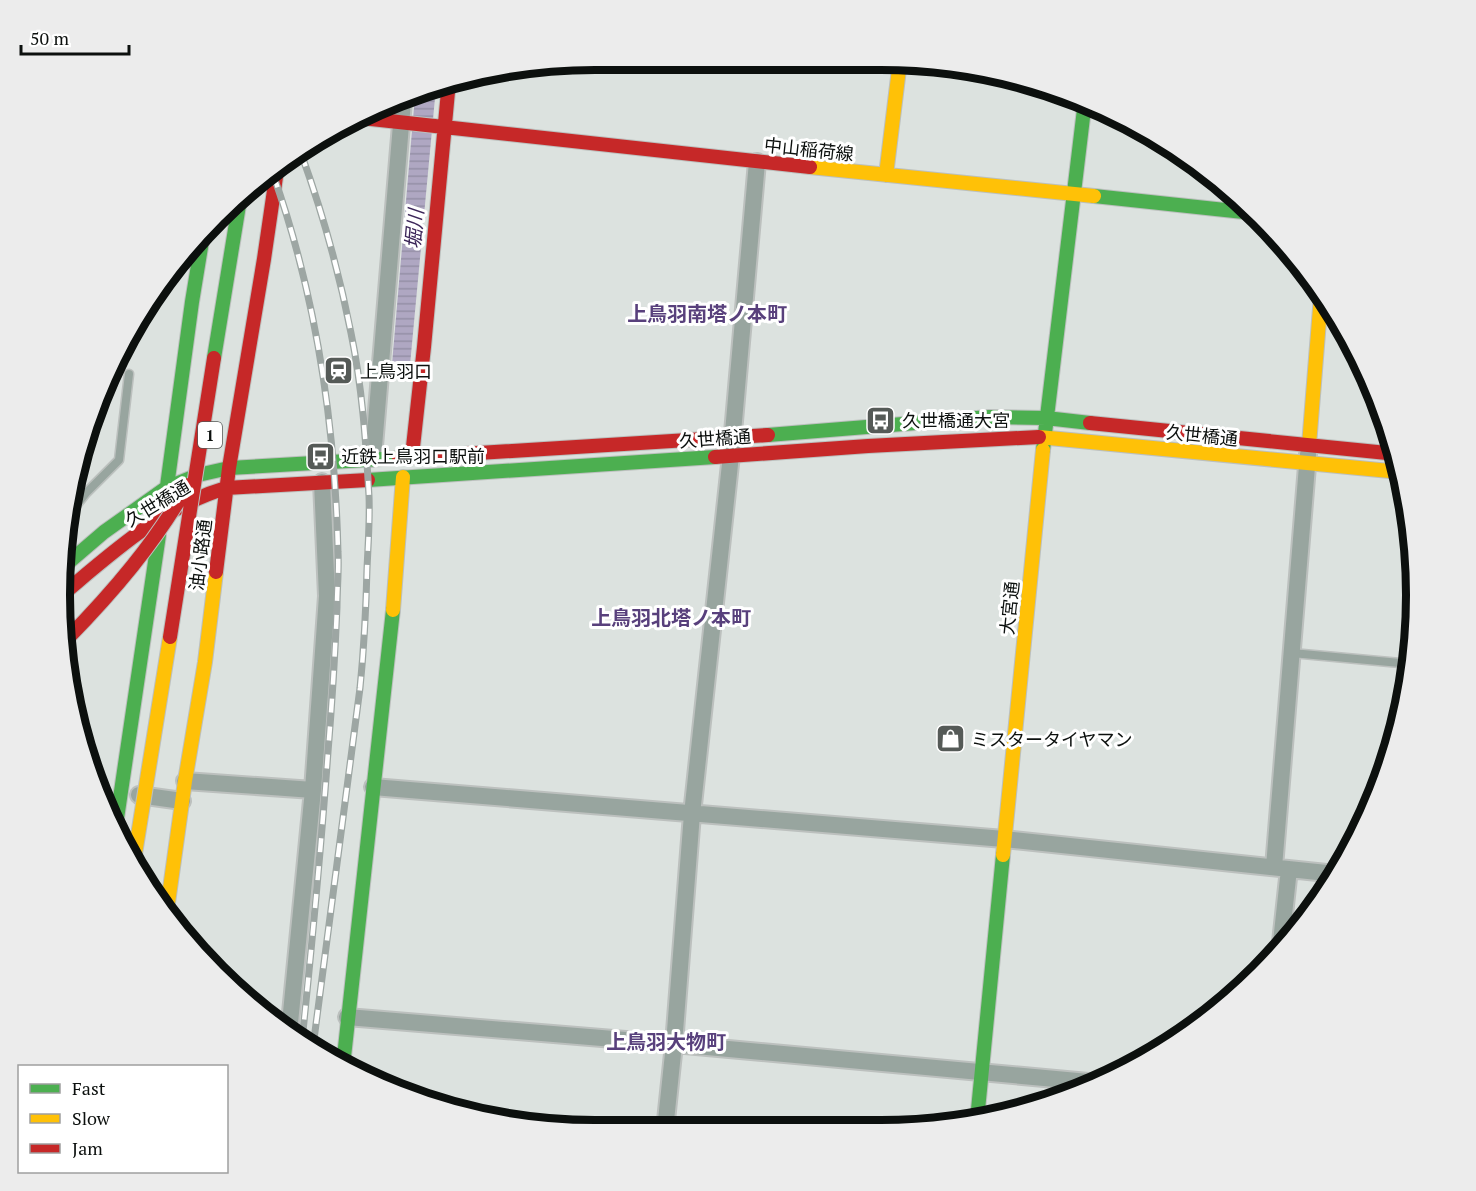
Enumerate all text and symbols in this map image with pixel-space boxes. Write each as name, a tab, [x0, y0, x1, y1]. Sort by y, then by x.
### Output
scale bar	[21, 18, 129, 56]
text: 50 m	[30, 26, 70, 50]
street label: 中山稲荷線	[763, 132, 855, 166]
water label: 堀川	[399, 206, 429, 250]
district label: 上鳥羽南塔ノ本町	[627, 300, 787, 327]
station icon: 上鳥羽口	[323, 355, 355, 387]
place label: 上鳥羽口	[360, 359, 432, 383]
bus stop icon: 久世橋通大宮	[865, 404, 897, 436]
place label: 久世橋通大宮	[902, 408, 1010, 432]
street label: 久世橋通	[1165, 419, 1239, 451]
road number: 1	[198, 422, 222, 448]
street label: 久世橋通	[678, 424, 752, 452]
bus stop icon: 近鉄上鳥羽口駅前	[304, 440, 336, 472]
place label: 近鉄上鳥羽口駅前	[341, 444, 485, 468]
street label: 久世橋通	[120, 474, 194, 532]
street label: 油小路通	[184, 518, 216, 592]
street label: 大宮通	[994, 580, 1024, 636]
district label: 上鳥羽北塔ノ本町	[591, 604, 751, 631]
shop icon: ミスタータイヤマン	[934, 723, 966, 755]
place label: ミスタータイヤマン	[971, 727, 1132, 751]
district label: 上鳥羽大物町	[606, 1028, 726, 1055]
legend	[18, 1065, 228, 1173]
text: Fast	[72, 1076, 106, 1100]
text: Slow	[72, 1106, 111, 1130]
text: Jam	[72, 1136, 103, 1160]

